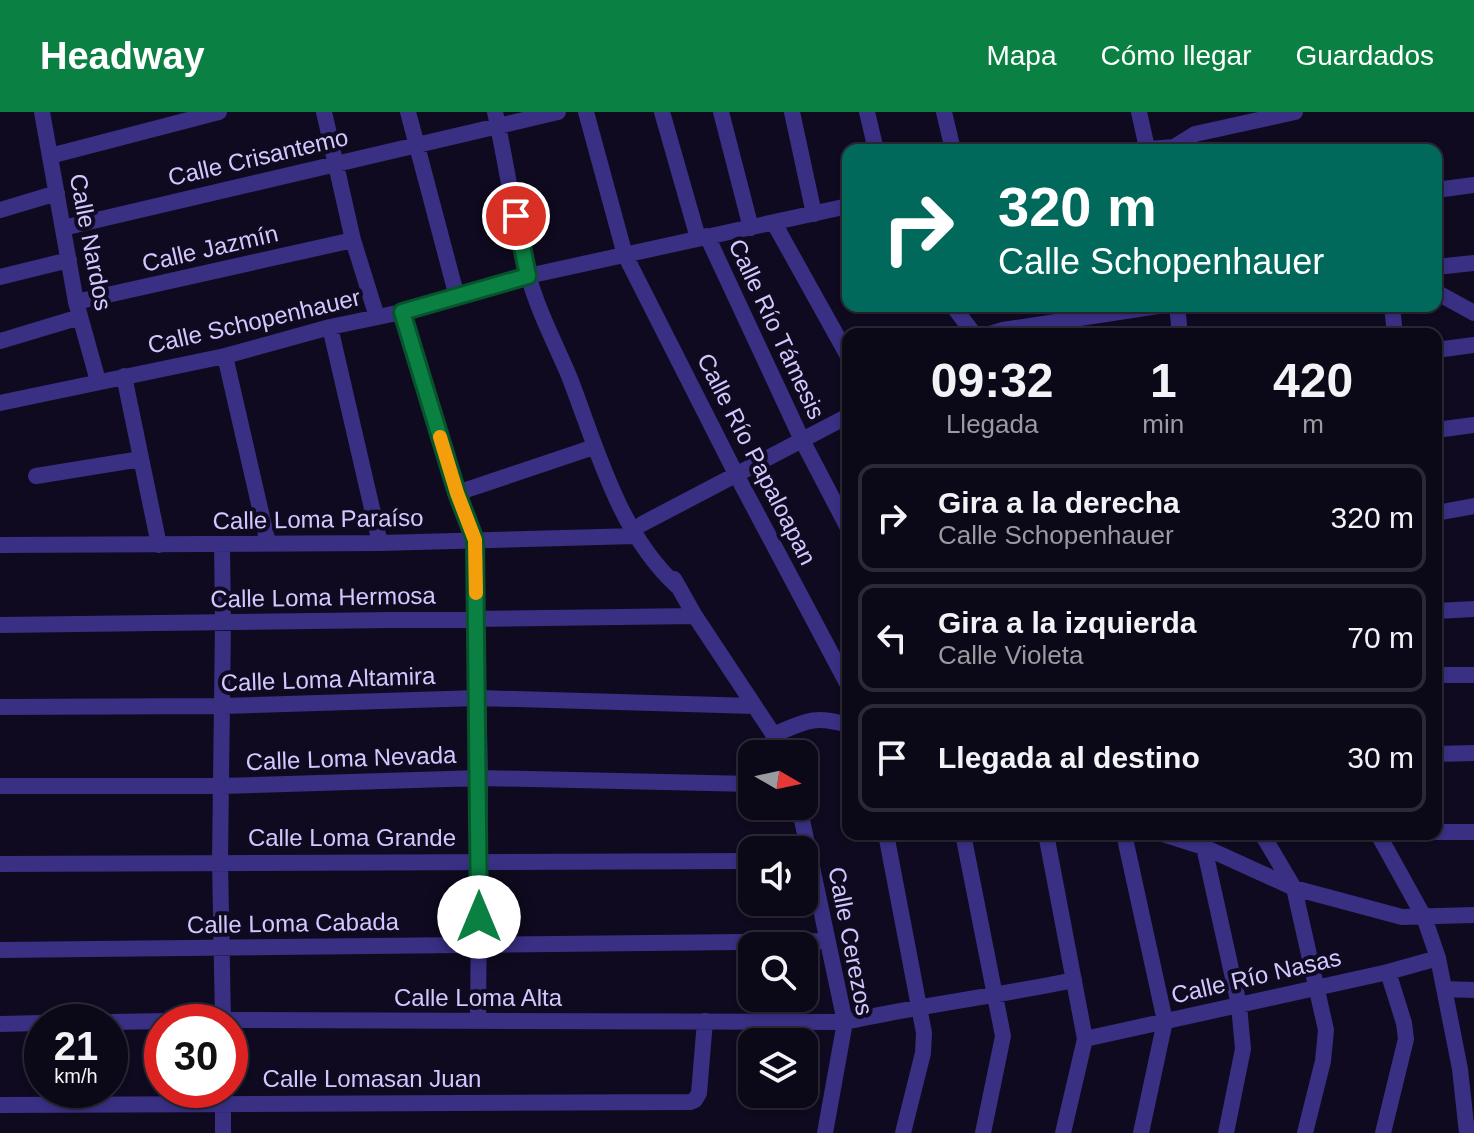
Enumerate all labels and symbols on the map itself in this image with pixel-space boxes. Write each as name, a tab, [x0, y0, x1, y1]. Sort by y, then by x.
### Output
street label: Calle Crisantemo	[165, 123, 351, 191]
street label: Calle Nardos	[65, 171, 117, 313]
pin	[482, 182, 550, 250]
street label: Calle Jazmín	[139, 219, 281, 277]
street label: Calle Río Támesis	[723, 235, 831, 423]
street label: Calle Schopenhauer	[145, 283, 363, 359]
street label: Calle Río Papaloapan	[692, 349, 822, 569]
street label: Calle Loma Paraíso	[212, 504, 424, 534]
street label: Calle Loma Hermosa	[210, 582, 437, 612]
street label: Calle Loma Altamira	[220, 662, 436, 696]
north arrow	[738, 740, 818, 820]
street label: Calle Loma Nevada	[245, 741, 457, 775]
street label: Calle Loma Grande	[248, 824, 456, 851]
street label: Calle Cerezos	[823, 864, 879, 1018]
position arrow	[437, 875, 521, 959]
street label: Calle Loma Cabada	[187, 908, 400, 938]
street label: Calle Río Nasas	[1168, 943, 1344, 1009]
street label: Calle Loma Alta	[394, 984, 563, 1011]
speed limit sign: 30	[144, 1004, 248, 1108]
street label: Calle Lomasan Juan	[263, 1065, 481, 1092]

